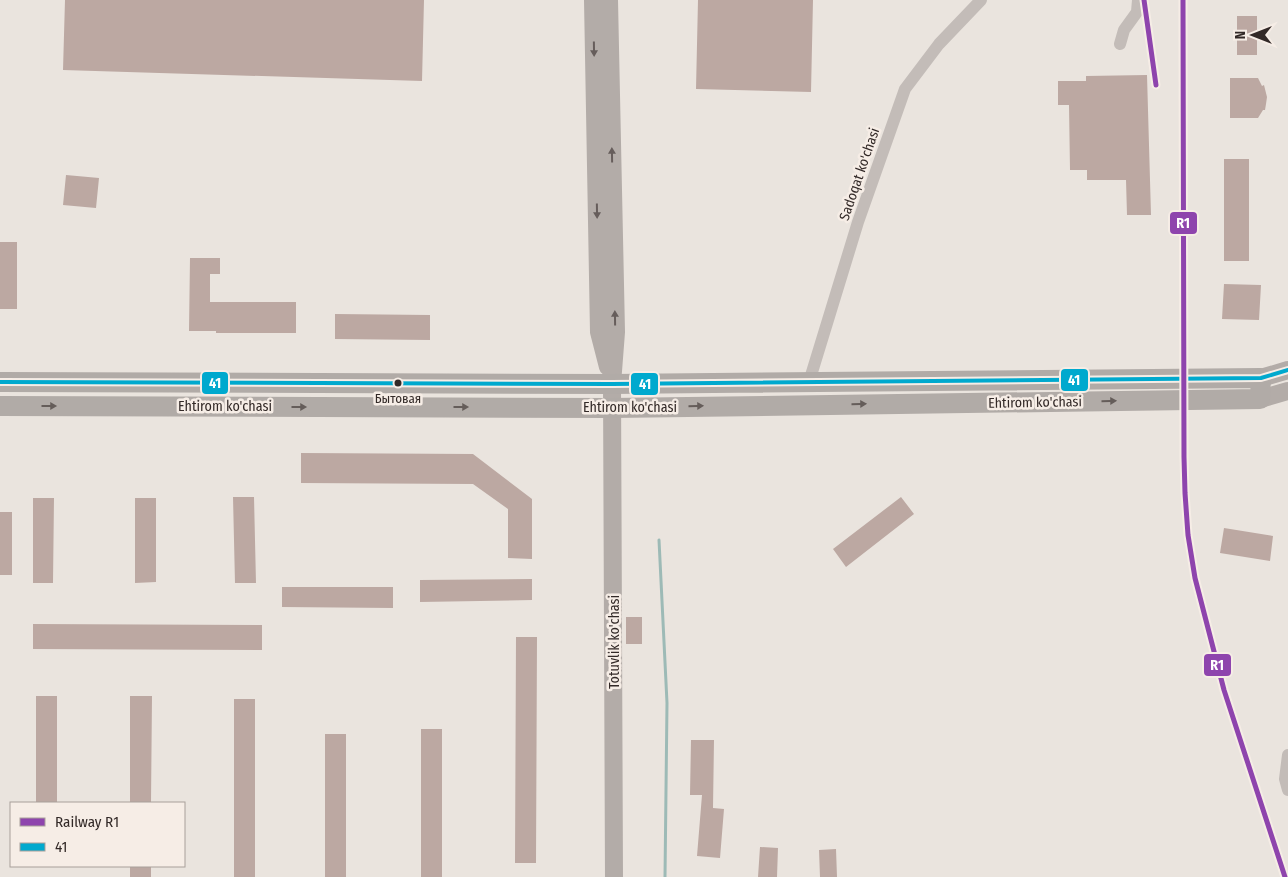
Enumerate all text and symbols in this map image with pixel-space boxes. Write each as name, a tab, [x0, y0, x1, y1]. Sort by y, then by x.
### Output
north arrow	[1228, 10, 1278, 60]
text: N	[1232, 31, 1249, 39]
one-way arrow	[590, 41, 598, 57]
street label: Sadoqat ko'chasi	[836, 126, 883, 223]
one-way arrow	[608, 147, 616, 163]
one-way arrow	[593, 203, 601, 219]
line badge: R1	[1169, 211, 1198, 235]
text: R1	[1176, 215, 1190, 232]
one-way arrow	[611, 310, 619, 326]
line badge: 41	[1060, 368, 1089, 392]
line badge: 41	[201, 371, 229, 395]
line badge: 41	[630, 372, 659, 396]
text: 41	[1068, 372, 1080, 389]
text: 41	[209, 375, 221, 392]
text: 41	[639, 376, 651, 393]
marker: Бытовая	[393, 378, 403, 388]
place label: Бытовая	[375, 391, 421, 406]
street label: Ehtirom ko'chasi	[988, 393, 1082, 412]
one-way arrow	[1101, 397, 1117, 405]
street label: Ehtirom ko'chasi	[178, 398, 272, 415]
street label: Ehtirom ko'chasi	[583, 399, 677, 416]
one-way arrow	[851, 400, 867, 408]
one-way arrow	[41, 402, 57, 410]
one-way arrow	[688, 402, 704, 410]
one-way arrow	[291, 403, 307, 411]
one-way arrow	[453, 403, 469, 411]
street label: Totuvlik ko'chasi	[606, 595, 623, 689]
line badge: R1	[1203, 653, 1232, 677]
text: R1	[1210, 657, 1224, 674]
legend	[10, 802, 185, 867]
text: Railway R1	[55, 813, 119, 831]
text: 41	[55, 838, 67, 856]

